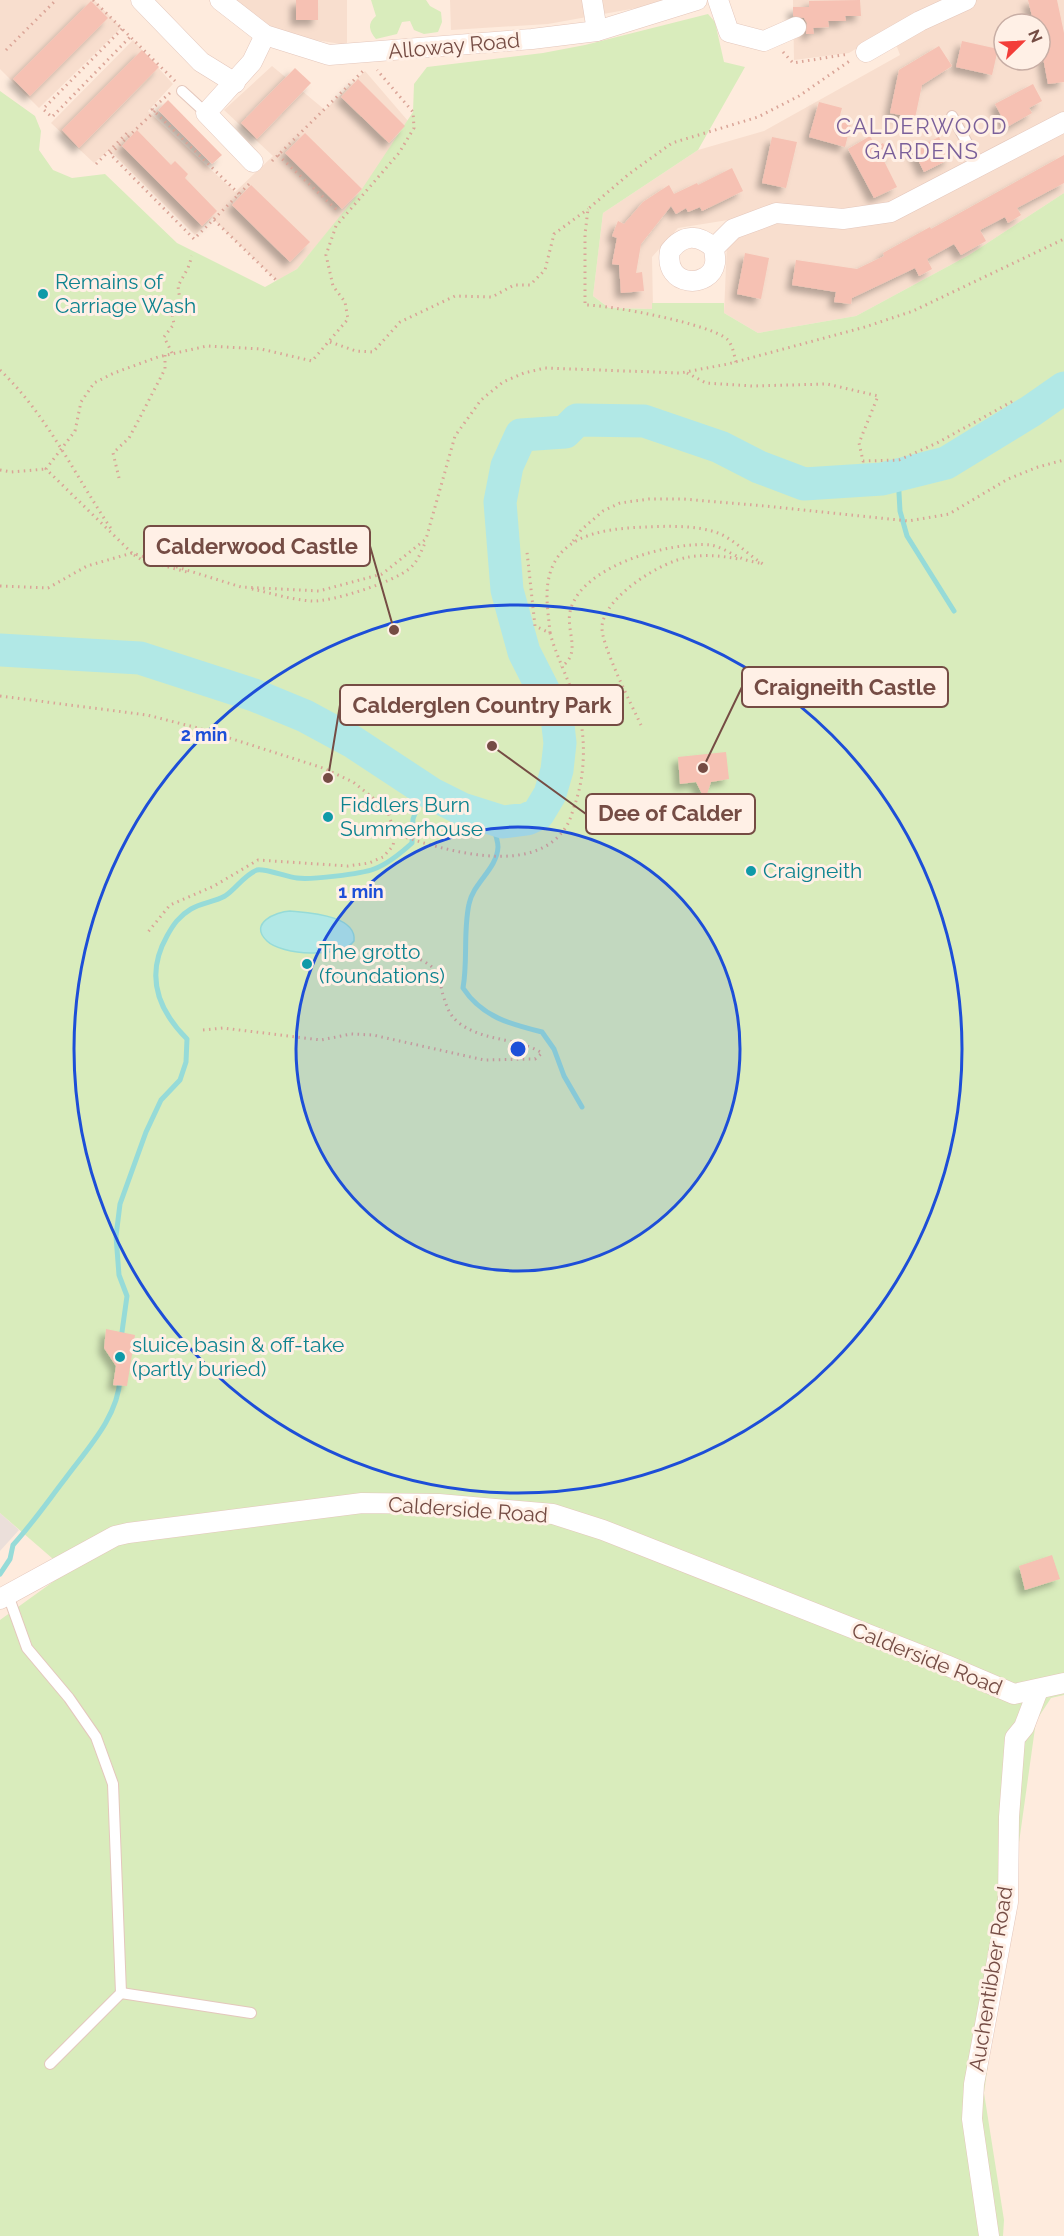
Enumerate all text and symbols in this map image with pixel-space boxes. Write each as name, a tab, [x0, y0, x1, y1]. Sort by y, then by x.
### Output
north arrow	[992, 12, 1052, 72]
street label: Alloway Road	[387, 27, 521, 64]
text: N	[1024, 27, 1046, 46]
district label: CALDERWOOD GARDENS	[836, 113, 1008, 164]
place label: Remains of Carriage Wash	[55, 269, 196, 318]
marker: Remains of Carriage Wash	[36, 287, 50, 301]
callout: Calderwood Castle	[144, 526, 370, 566]
text: Calderwood Castle	[156, 533, 358, 559]
callout: Craigneith Castle	[742, 667, 948, 707]
text: Craigneith Castle	[754, 674, 936, 700]
callout: Calderglen Country Park	[340, 685, 623, 725]
text: Calderglen Country Park	[352, 692, 612, 718]
text: 2 min	[181, 724, 227, 745]
place label: Fiddlers Burn Summerhouse	[340, 792, 483, 841]
callout: Dee of Calder	[586, 794, 755, 834]
text: Dee of Calder	[598, 800, 743, 826]
marker: Fiddlers Burn Summerhouse	[321, 810, 335, 824]
place label: Craigneith	[763, 858, 862, 883]
marker: Craigneith	[744, 864, 758, 878]
text: 1 min	[338, 881, 384, 902]
place label: The grotto (foundations)	[319, 939, 445, 988]
marker: The grotto (foundations)	[300, 957, 314, 971]
centre of rings	[508, 1039, 528, 1059]
place label: sluice basin & off-take (partly buried)	[132, 1332, 344, 1381]
marker: sluice basin & off-take (partly buried)	[113, 1350, 127, 1364]
street label: Calderside Road	[387, 1491, 549, 1528]
street label: Calderside Road	[848, 1617, 1006, 1700]
street label: Auchentibber Road	[964, 1885, 1017, 2073]

